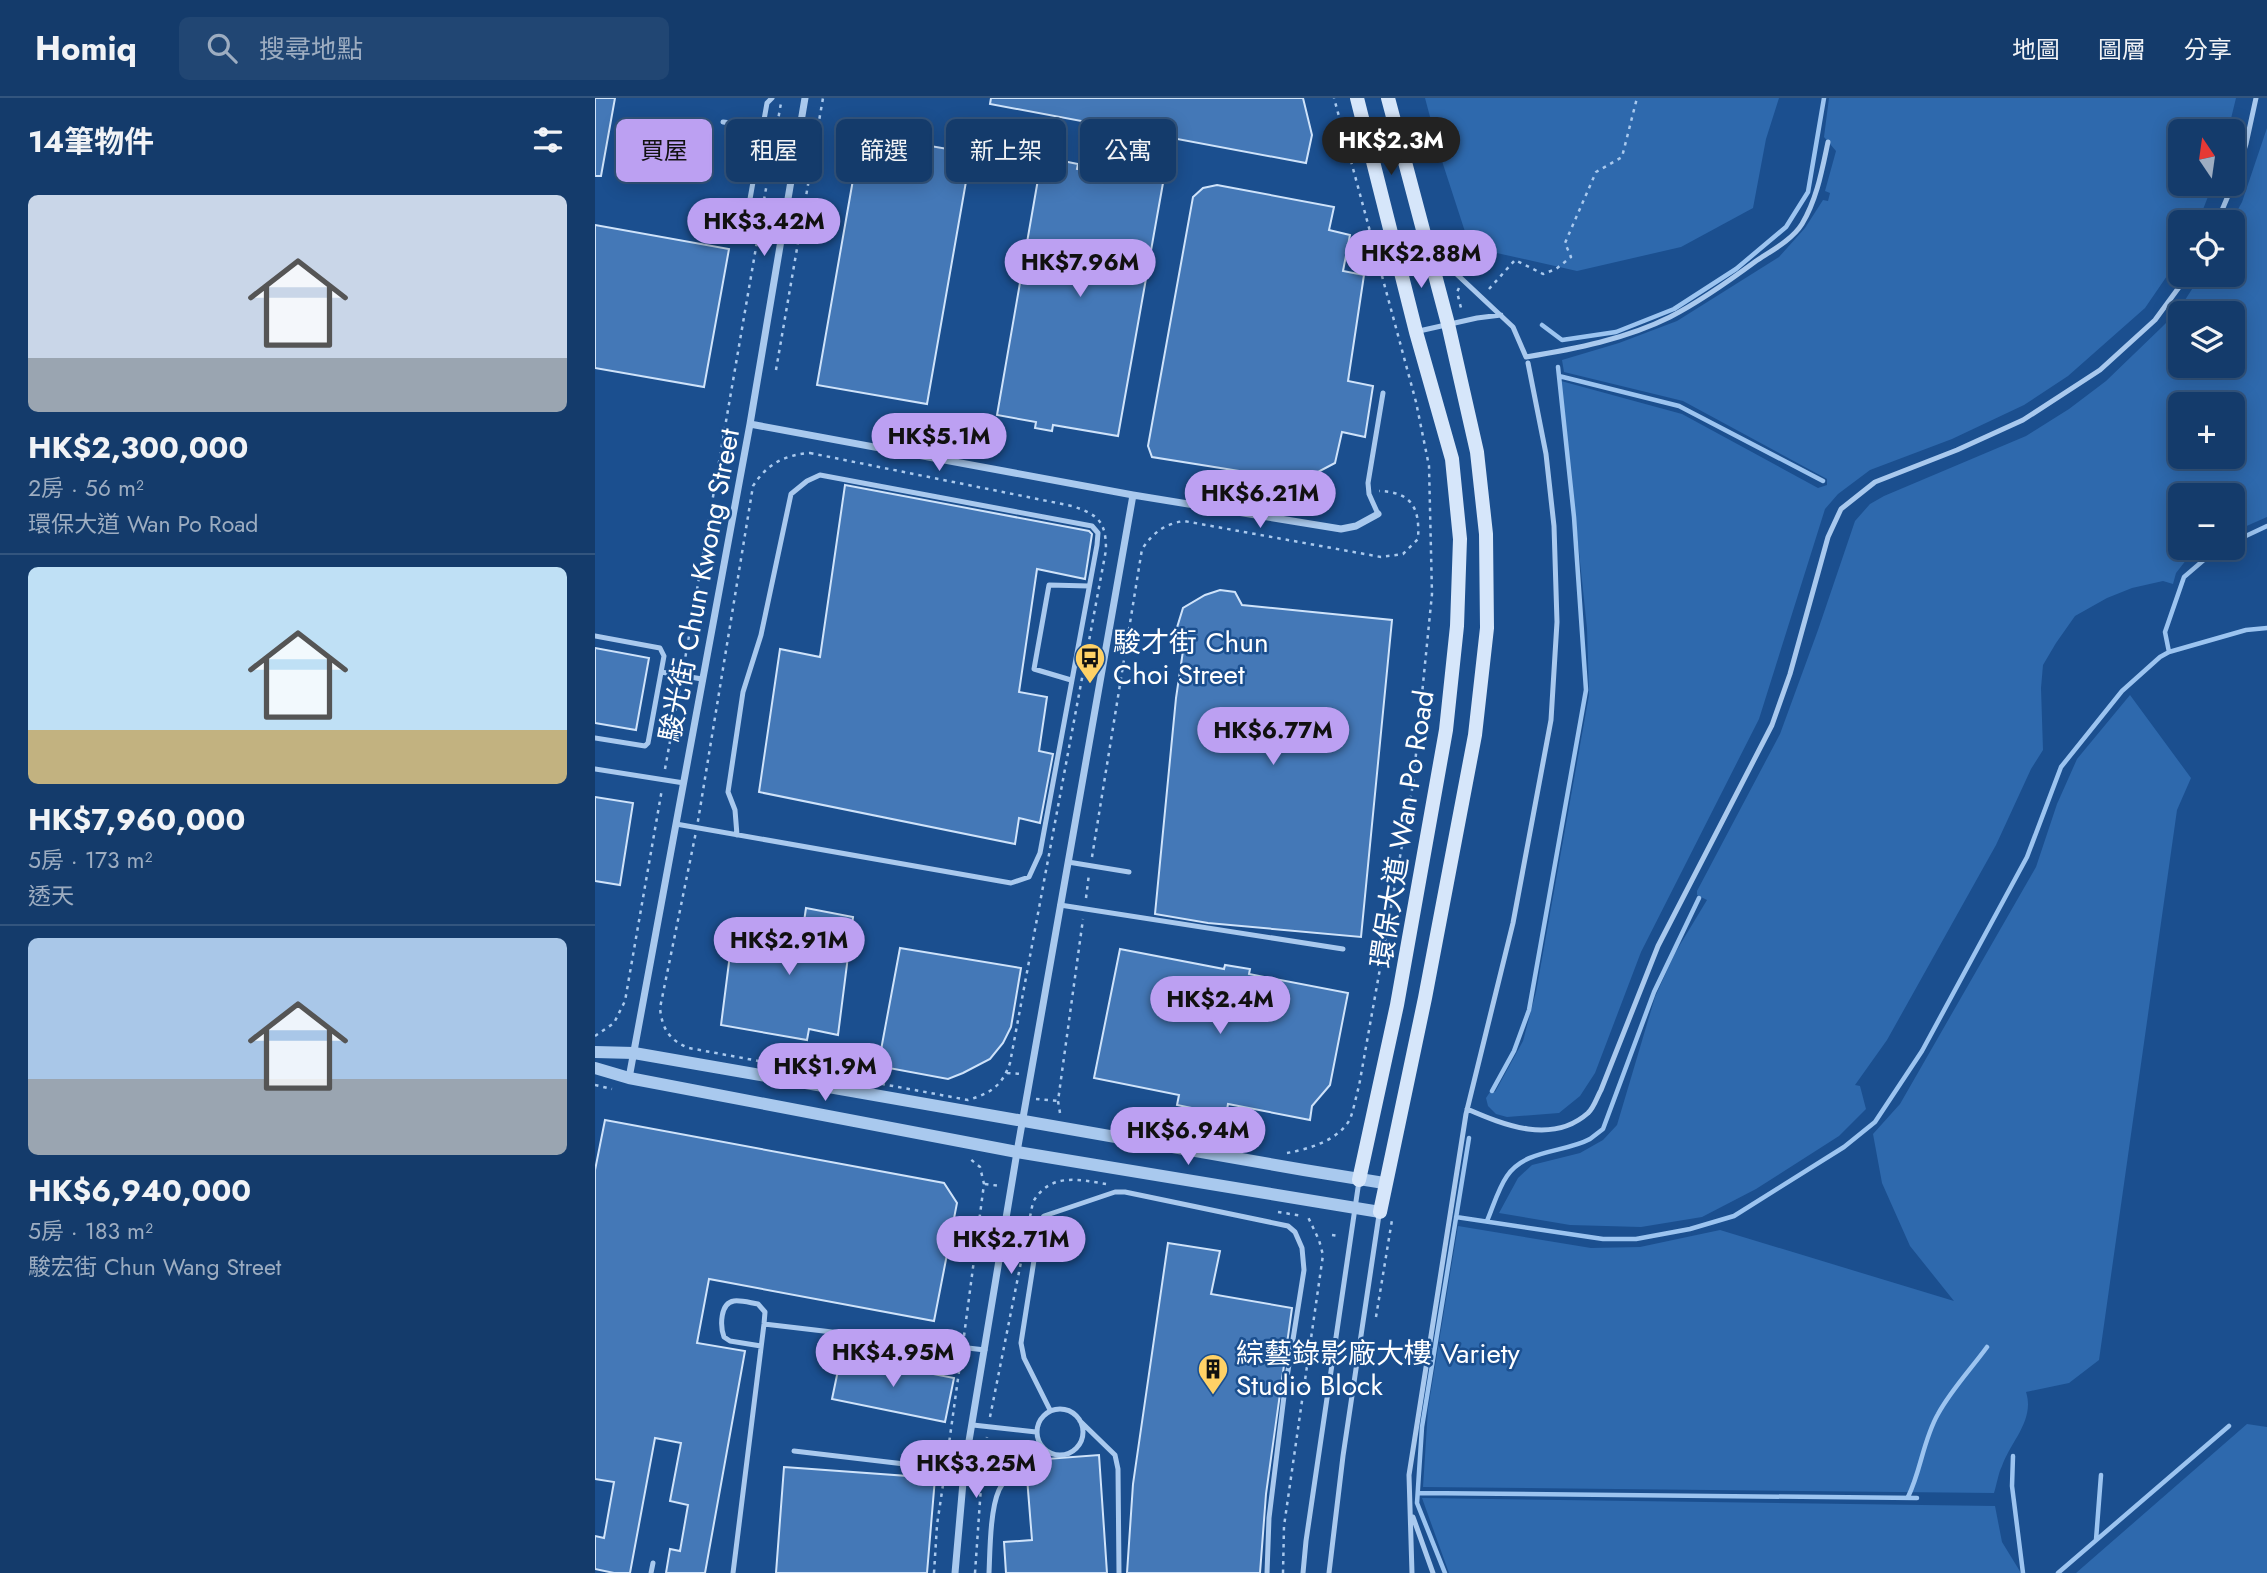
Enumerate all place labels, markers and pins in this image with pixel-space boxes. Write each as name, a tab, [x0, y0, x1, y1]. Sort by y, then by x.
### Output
pin: HK$2.3M	[1326, 118, 1456, 177]
pin: HK$3.42M	[692, 198, 836, 258]
pin: HK$2.88M	[1349, 230, 1493, 290]
pin: HK$7.96M	[1008, 240, 1152, 299]
pin: HK$5.1M	[874, 414, 1004, 473]
pin: HK$6.21M	[1188, 470, 1332, 530]
place label: 駿才街 Chun Choi Street	[1113, 622, 1269, 695]
bus stop icon: 駿才街 Chun Choi Street	[1073, 641, 1107, 685]
pin: HK$6.77M	[1201, 708, 1345, 767]
pin: HK$2.91M	[717, 918, 861, 977]
pin: HK$2.4M	[1155, 976, 1285, 1036]
pin: HK$1.9M	[760, 1044, 890, 1103]
pin: HK$6.94M	[1116, 1108, 1260, 1167]
pin: HK$2.71M	[939, 1216, 1083, 1276]
pin: HK$4.95M	[821, 1330, 965, 1389]
place label: 綜藝錄影廠大樓 Variety Studio Block	[1236, 1333, 1521, 1406]
building icon: 綜藝錄影廠大樓 Variety Studio Block	[1196, 1352, 1230, 1396]
pin: HK$3.25M	[904, 1440, 1048, 1500]

